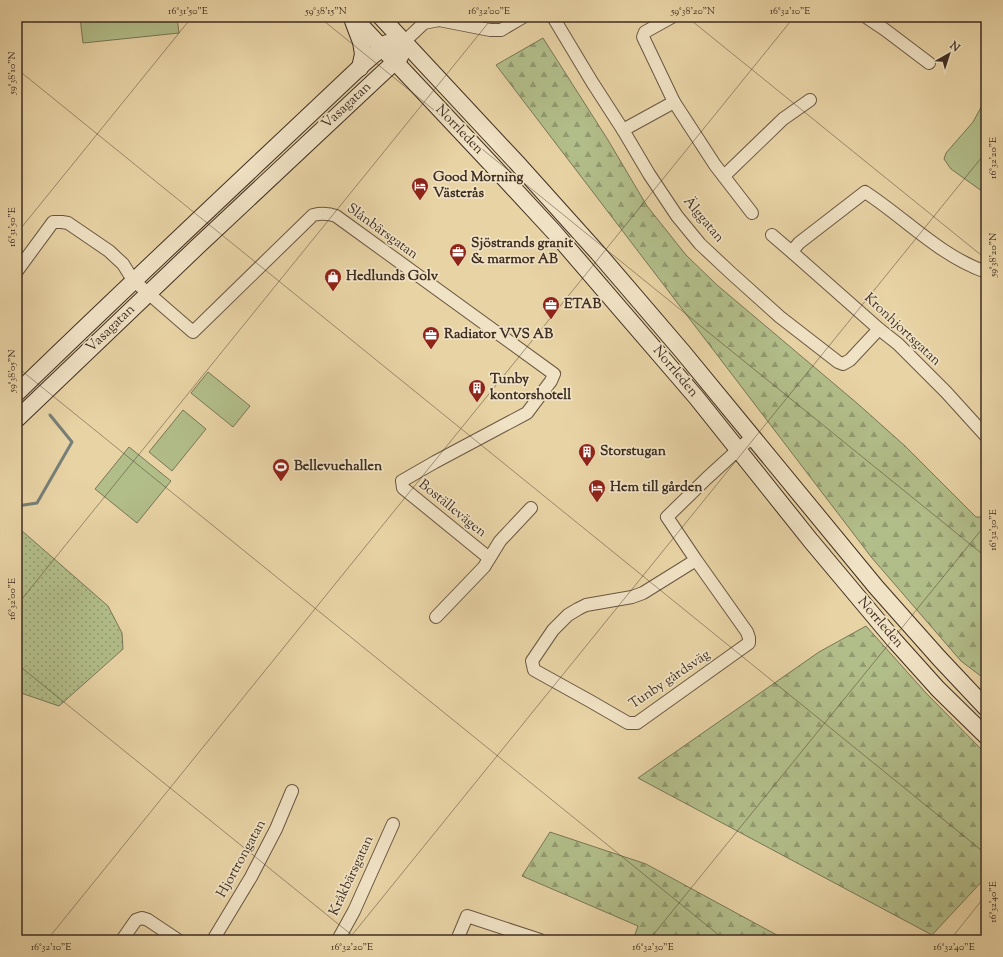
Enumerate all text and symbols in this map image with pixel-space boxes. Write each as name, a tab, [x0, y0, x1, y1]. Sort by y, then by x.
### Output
text: 16°31'50"E	[168, 4, 208, 19]
text: 59°38'15"N	[304, 4, 347, 19]
text: 16°32'00"E	[468, 4, 510, 19]
text: 59°38'20"N	[670, 4, 715, 19]
text: 16°32'10"E	[770, 4, 810, 19]
north arrow	[929, 34, 969, 74]
text: N	[945, 37, 963, 56]
text: 59°38'10"N	[5, 52, 20, 95]
street label: Vasagatan	[318, 78, 376, 134]
street label: Norrleden	[430, 101, 488, 159]
text: 16°32'20"E	[986, 137, 1001, 179]
place label: Good Morning Västerås	[433, 168, 524, 204]
hotel icon: Good Morning Västerås	[410, 176, 430, 201]
street label: Älggatan	[678, 192, 729, 247]
street label: Slånbärsgatan	[342, 199, 422, 265]
text: 16°31'50"E	[5, 207, 20, 247]
text: 59°38'20"N	[986, 233, 1001, 278]
place label: Sjöstrands granit & marmor AB	[471, 234, 573, 270]
office icon: Sjöstrands granit & marmor AB	[448, 242, 468, 267]
shop icon: Hedlunds Golv	[323, 267, 343, 292]
place label: Hedlunds Golv	[346, 267, 439, 287]
street label: Kronhjortsgatan	[859, 289, 945, 371]
office icon: ETAB	[541, 295, 561, 320]
place label: ETAB	[564, 295, 601, 315]
street label: Vasagatan	[82, 300, 140, 358]
office icon: Radiator VVS AB	[421, 325, 441, 350]
place label: Radiator VVS AB	[444, 325, 553, 345]
street label: Norrleden	[647, 342, 703, 402]
text: 59°38'05"N	[5, 350, 20, 393]
place label: Tunby kontorshotell	[489, 370, 571, 406]
building icon: Tunby kontorshotell	[467, 378, 487, 403]
building icon: Storstugan	[577, 442, 597, 467]
place label: Storstugan	[600, 442, 667, 462]
sports icon: Bellevuehallen	[271, 457, 291, 482]
place label: Bellevuehallen	[294, 457, 383, 477]
street label: Boställevägen	[414, 475, 490, 543]
hotel icon: Hem till gården	[587, 478, 607, 503]
place label: Hem till gården	[610, 478, 703, 498]
text: 16°32'30"E	[986, 509, 1001, 551]
text: 16°32'00"E	[5, 578, 20, 620]
street label: Norrleden	[852, 593, 908, 653]
street label: Tunby gårdsväg	[625, 645, 715, 715]
street label: Hjortrongatan	[212, 816, 272, 902]
street label: Kråkbärsgatan	[325, 833, 379, 919]
text: 16°32'40"E	[986, 881, 1001, 923]
text: 16°32'10"E	[31, 940, 71, 955]
text: 16°32'20"E	[331, 940, 373, 955]
text: 16°32'30"E	[632, 940, 674, 955]
text: 16°32'40"E	[933, 940, 975, 955]

